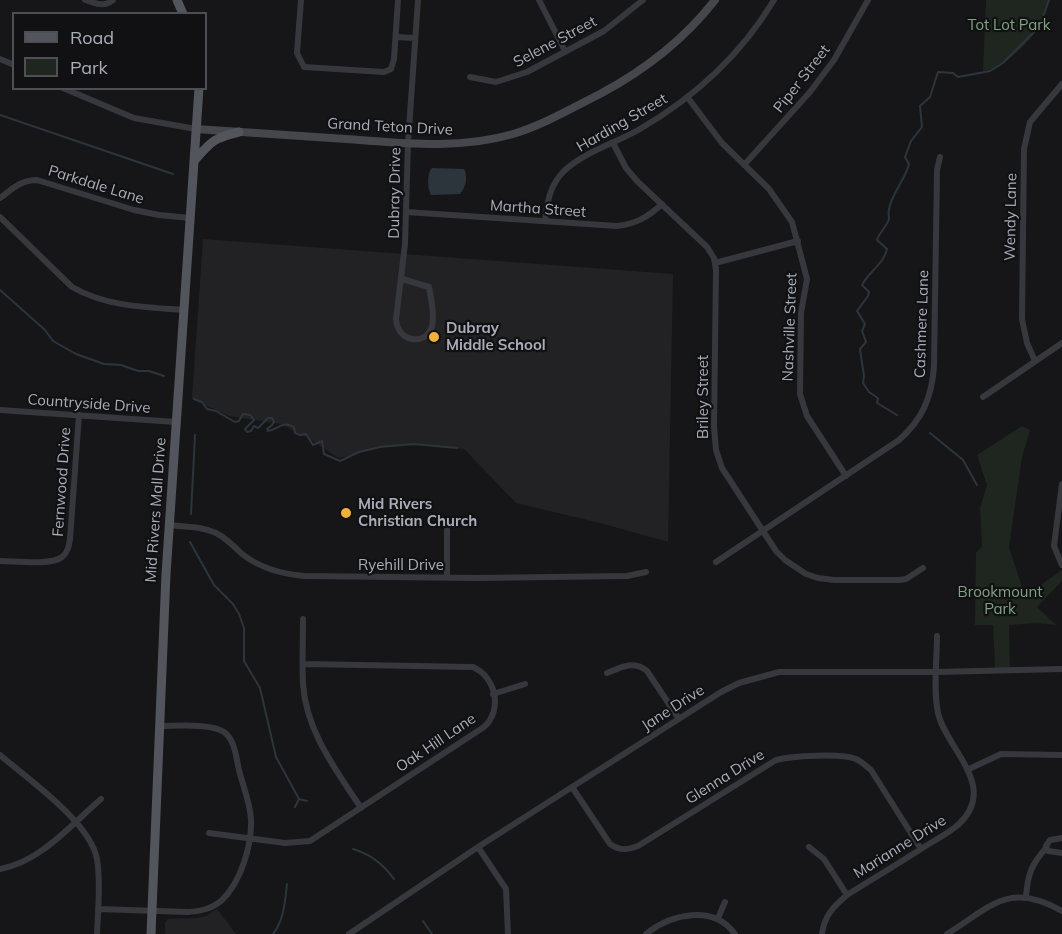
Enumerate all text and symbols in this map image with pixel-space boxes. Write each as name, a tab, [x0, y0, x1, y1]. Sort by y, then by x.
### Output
legend	[12, 12, 207, 90]
street label: Selene Street	[510, 13, 600, 71]
park label: Tot Lot Park	[968, 16, 1050, 34]
text: Road	[70, 26, 114, 49]
street label: Piper Street	[770, 41, 834, 117]
text: Park	[70, 56, 108, 79]
street label: Harding Street	[573, 90, 671, 156]
street label: Grand Teton Drive	[327, 115, 453, 139]
street label: Dubray Drive	[385, 147, 405, 239]
street label: Parkdale Lane	[46, 162, 146, 208]
street label: Wendy Lane	[1001, 173, 1021, 261]
street label: Martha Street	[489, 197, 587, 221]
street label: Cashmere Lane	[911, 270, 933, 378]
street label: Nashville Street	[779, 272, 801, 382]
place label: Dubray Middle School	[446, 319, 546, 354]
marker: Dubray Middle School	[427, 330, 441, 344]
street label: Briley Street	[694, 355, 712, 439]
street label: Countryside Drive	[27, 391, 151, 417]
street label: Fernwood Drive	[49, 427, 75, 537]
street label: Mid Rivers Mall Drive	[142, 437, 170, 583]
place label: Mid Rivers Christian Church	[358, 495, 477, 530]
marker: Mid Rivers Christian Church	[339, 506, 353, 520]
street label: Ryehill Drive	[358, 556, 444, 574]
park label: Brookmount Park	[958, 583, 1042, 618]
street label: Jane Drive	[638, 681, 708, 735]
street label: Oak Hill Lane	[393, 710, 479, 776]
street label: Glenna Drive	[682, 746, 768, 808]
street label: Marianne Drive	[850, 811, 950, 883]

